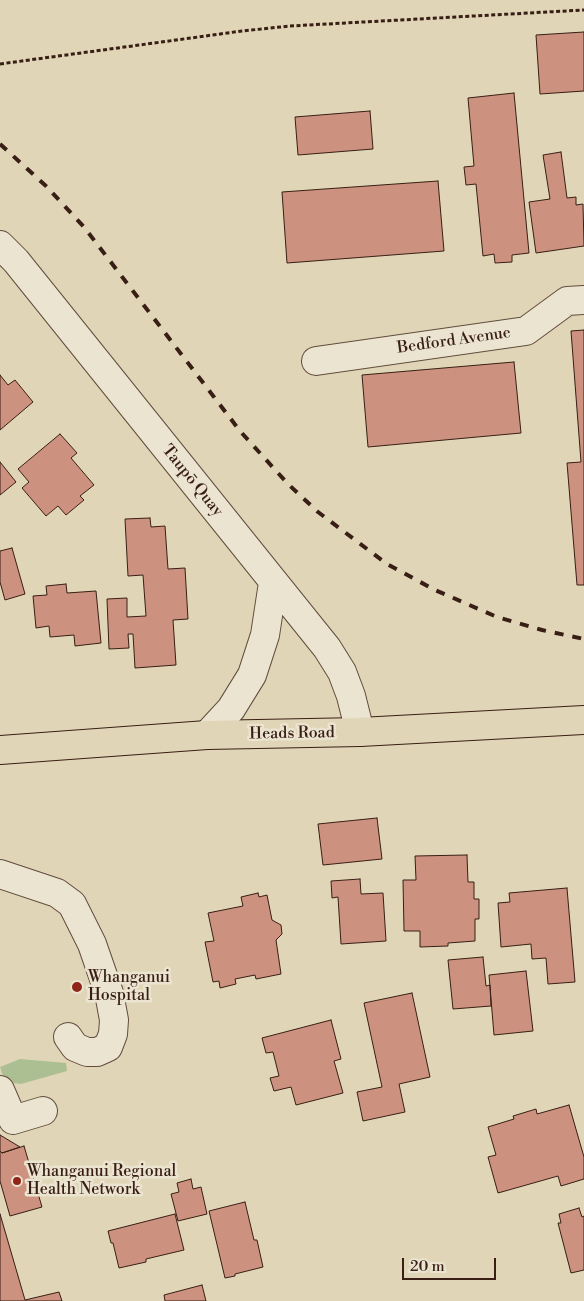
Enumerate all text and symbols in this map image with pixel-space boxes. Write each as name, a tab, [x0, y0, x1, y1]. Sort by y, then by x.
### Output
street label: Bedford Avenue	[396, 324, 512, 358]
street label: Taupō Quay	[157, 441, 227, 521]
street label: Heads Road	[249, 724, 335, 744]
place label: Whanganui Hospital	[88, 968, 170, 1006]
marker: Whanganui Hospital	[70, 980, 84, 994]
place label: Whanganui Regional Health Network	[27, 1162, 176, 1200]
marker: Whanganui Regional Health Network	[11, 1175, 23, 1187]
scale bar	[404, 1248, 498, 1280]
text: 20 m	[410, 1257, 445, 1276]

